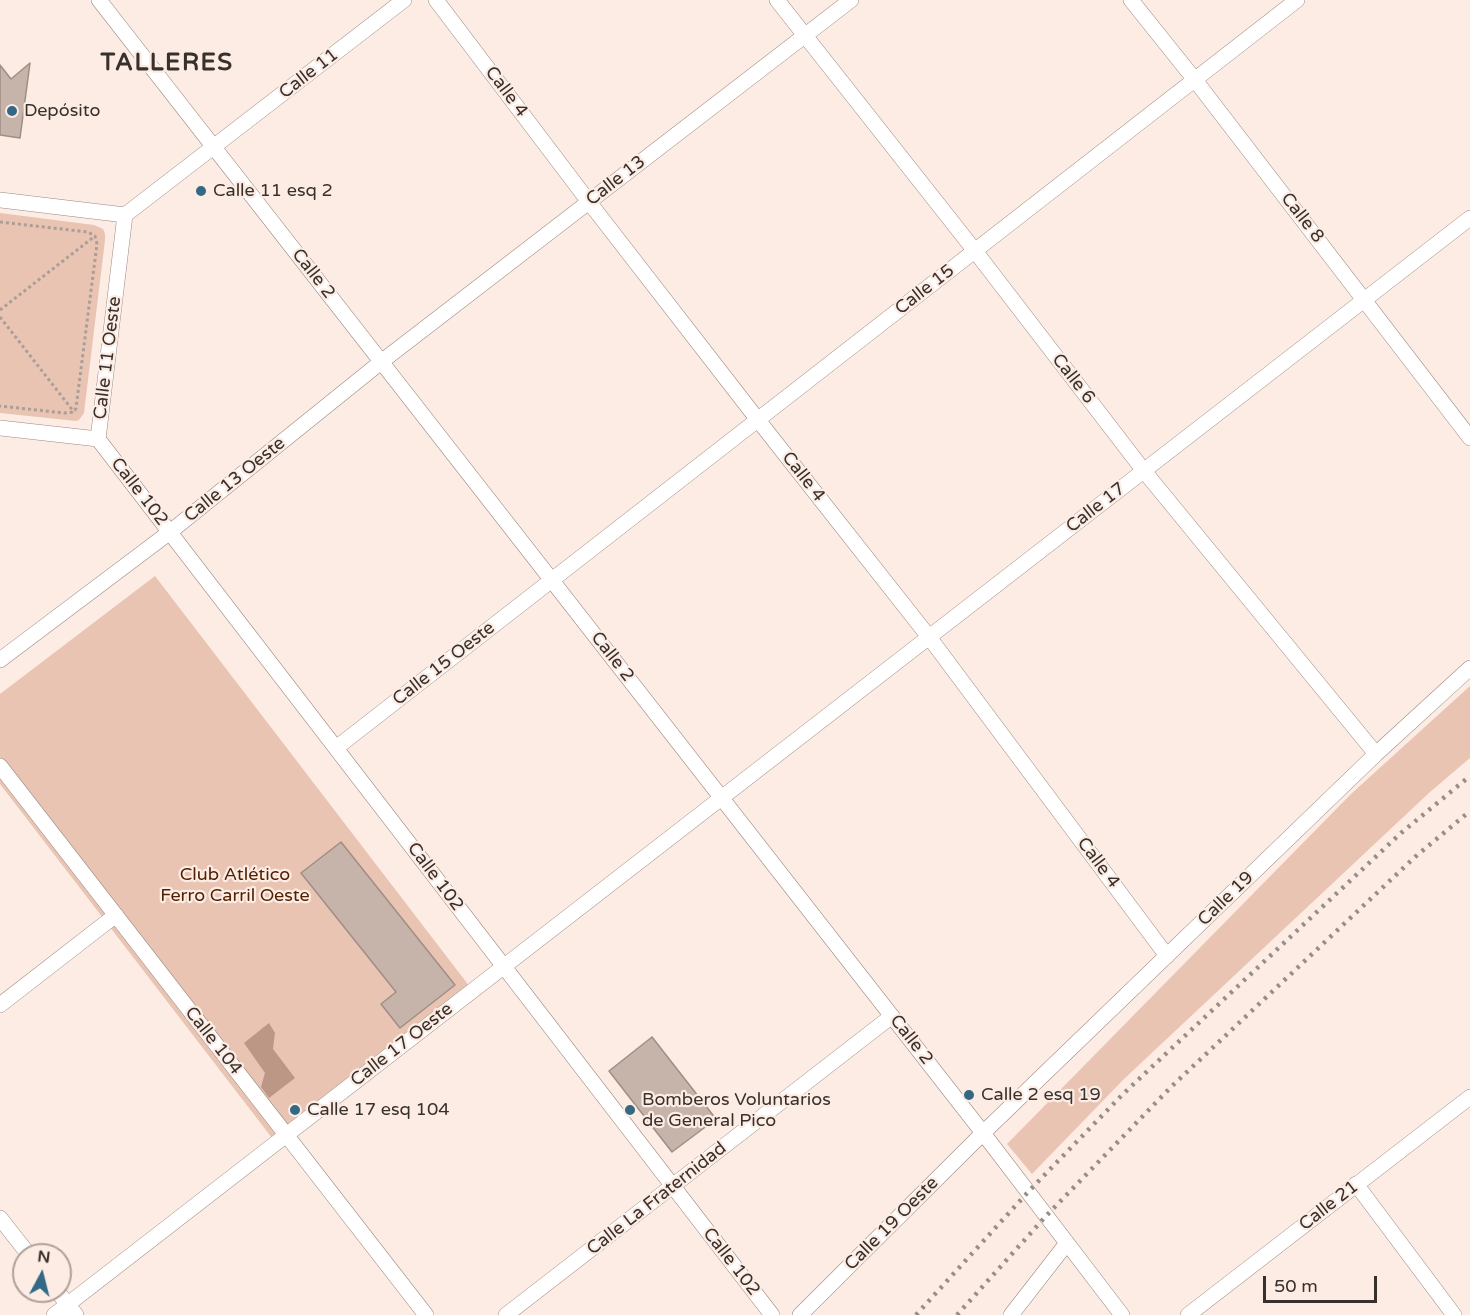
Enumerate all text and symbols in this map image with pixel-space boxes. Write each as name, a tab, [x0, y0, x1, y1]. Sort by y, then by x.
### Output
street label: Calle 11	[275, 44, 343, 104]
district label: TALLERES	[100, 50, 234, 78]
street label: Calle 4	[480, 62, 532, 122]
place label: Depósito	[24, 100, 100, 122]
marker: Depósito	[5, 104, 19, 118]
street label: Calle 13	[582, 151, 650, 211]
place label: Calle 11 esq 2	[213, 180, 333, 202]
marker: Calle 11 esq 2	[194, 184, 208, 198]
street label: Calle 8	[1276, 189, 1328, 247]
street label: Calle 2	[287, 245, 339, 303]
street label: Calle 15	[891, 260, 959, 320]
street label: Calle 11 Oeste	[90, 295, 126, 421]
street label: Calle 6	[1047, 350, 1099, 408]
street label: Calle 13 Oeste	[180, 433, 290, 527]
street label: Calle 4	[777, 448, 829, 506]
street label: Calle 102	[106, 454, 172, 530]
street label: Calle 17	[1062, 478, 1130, 538]
street label: Calle 15 Oeste	[389, 617, 499, 711]
street label: Calle 2	[586, 628, 638, 686]
street label: Calle 4	[1072, 833, 1124, 893]
street label: Calle 102	[402, 838, 468, 916]
park label: Club Atlético Ferro Carril Oeste	[160, 864, 310, 906]
street label: Calle 19	[1194, 867, 1258, 931]
street label: Calle 17 Oeste	[347, 998, 457, 1092]
street label: Calle 104	[180, 1003, 246, 1079]
street label: Calle 2	[885, 1011, 937, 1069]
place label: Calle 2 esq 19	[981, 1084, 1101, 1106]
marker: Calle 2 esq 19	[962, 1088, 976, 1102]
place label: Bomberos Voluntarios de General Pico	[642, 1089, 831, 1132]
place label: Calle 17 esq 104	[307, 1099, 450, 1121]
marker: Calle 17 esq 104	[288, 1103, 302, 1117]
marker: Bomberos Voluntarios de General Pico	[623, 1103, 637, 1117]
street label: Calle La Fraternidad	[583, 1138, 731, 1260]
street label: Calle 19 Oeste	[841, 1173, 943, 1275]
street label: Calle 21	[1295, 1176, 1363, 1236]
street label: Calle 102	[698, 1224, 764, 1300]
north arrow	[12, 1243, 72, 1303]
text: N	[36, 1246, 52, 1268]
scale bar	[1266, 1264, 1380, 1302]
text: 50 m	[1274, 1275, 1318, 1297]

